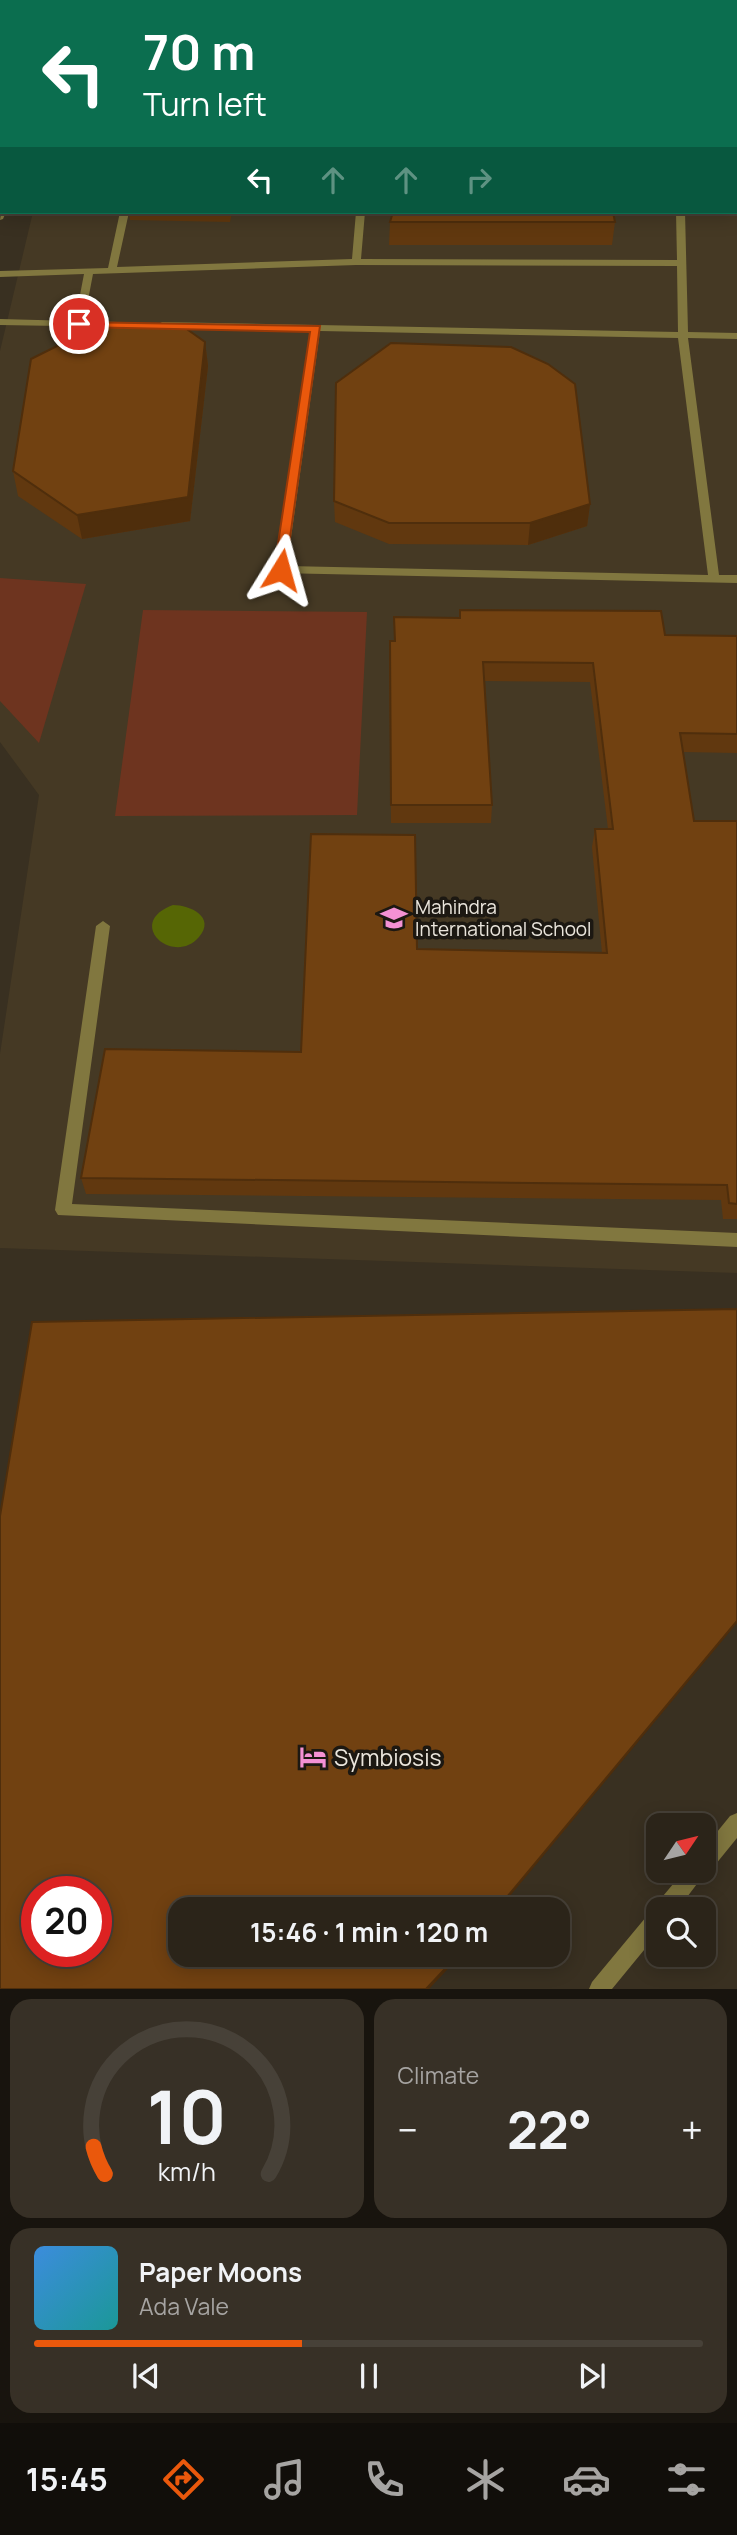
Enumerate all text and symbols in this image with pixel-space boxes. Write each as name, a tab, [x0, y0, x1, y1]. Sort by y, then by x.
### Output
text: 70 m	[143, 18, 255, 85]
icon: left	[28, 28, 119, 119]
text: Turn left	[143, 82, 267, 126]
icon: left	[241, 161, 279, 199]
icon: ahead	[314, 161, 352, 199]
icon: ahead	[387, 161, 425, 199]
icon: right	[460, 161, 498, 199]
pin	[49, 294, 109, 354]
icon: arrive	[60, 305, 98, 343]
position arrow	[244, 533, 318, 607]
place label: Mahindra International School	[415, 894, 592, 942]
school or university icon: Mahindra International School	[379, 903, 409, 933]
place label: Symbiosis	[334, 1741, 442, 1773]
hotel icon: Symbiosis	[298, 1742, 328, 1772]
north arrow	[646, 1813, 716, 1883]
map controls	[646, 1813, 716, 1967]
speed limit sign: 20	[21, 1876, 112, 1967]
button: search	[646, 1897, 716, 1967]
text: 15:46 · 1 min · 120 m	[250, 1914, 488, 1950]
text: Climate	[398, 2059, 479, 2091]
text: 10	[147, 2067, 227, 2167]
text: 22°	[507, 2094, 592, 2165]
text: −	[398, 2103, 418, 2155]
text: +	[681, 2103, 703, 2155]
text: km/h	[158, 2154, 216, 2189]
text: Paper Moons	[139, 2254, 302, 2290]
text: Ada Vale	[139, 2290, 229, 2322]
icon: previous	[127, 2357, 165, 2395]
icon: pause	[350, 2357, 388, 2395]
icon: next	[573, 2357, 611, 2395]
icon: directions	[159, 2455, 208, 2504]
icon: music	[260, 2455, 309, 2504]
icon: phone	[360, 2455, 409, 2504]
icon: climate	[461, 2455, 510, 2504]
icon: car	[562, 2455, 611, 2504]
icon: filters	[662, 2455, 711, 2504]
text: 15:45	[26, 2457, 108, 2501]

